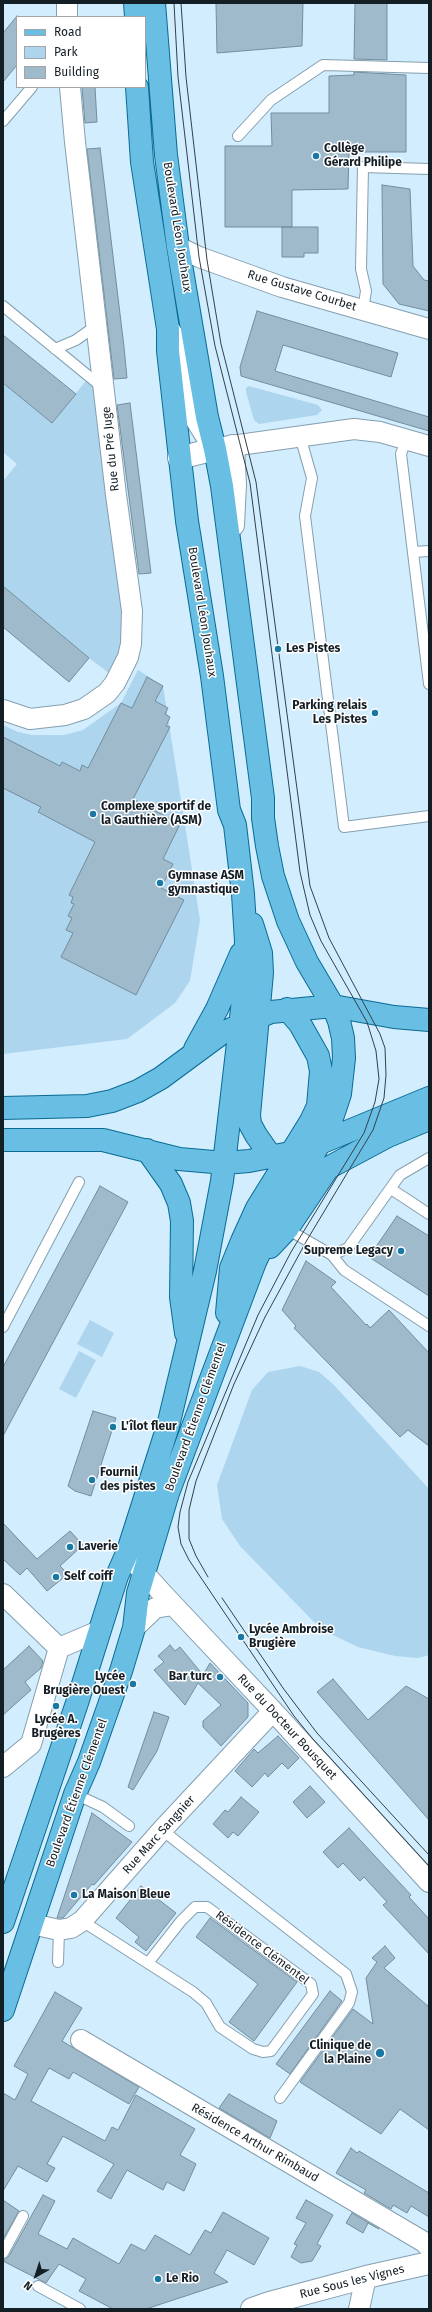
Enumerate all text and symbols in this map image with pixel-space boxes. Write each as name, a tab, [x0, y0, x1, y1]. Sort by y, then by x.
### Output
legend	[16, 16, 146, 88]
text: Road	[54, 25, 82, 39]
text: Park	[54, 45, 78, 59]
text: Building	[54, 65, 99, 79]
place label: Collège Gérard Philipe	[324, 142, 402, 170]
marker: Collège Gérard Philipe	[311, 151, 321, 161]
street label: Boulevard Léon Jouhaux	[160, 161, 194, 293]
street label: Rue Gustave Courbet	[246, 268, 358, 314]
street label: Rue du Pré Juge	[99, 406, 123, 492]
street label: Boulevard Léon Jouhaux	[185, 546, 219, 678]
place label: Les Pistes	[286, 642, 340, 656]
marker: Les Pistes	[273, 644, 283, 654]
place label: Parking relais Les Pistes	[292, 699, 367, 727]
marker: Parking relais Les Pistes	[370, 708, 380, 718]
place label: Complexe sportif de la Gauthière (ASM)	[101, 800, 211, 828]
marker: Complexe sportif de la Gauthière (ASM)	[88, 809, 98, 819]
place label: Gymnase ASM gymnastique	[168, 869, 244, 897]
marker: Gymnase ASM gymnastique	[155, 878, 165, 888]
place label: Supreme Legacy	[304, 1244, 393, 1258]
marker: Supreme Legacy	[396, 1246, 406, 1256]
street label: Boulevard Étienne Clémentel	[162, 1341, 230, 1493]
place label: L'îlot fleur	[121, 1420, 177, 1434]
marker: L'îlot fleur	[108, 1422, 118, 1432]
place label: Fournil des pistes	[100, 1466, 156, 1494]
marker: Fournil des pistes	[87, 1475, 97, 1485]
place label: Laverie	[78, 1540, 118, 1554]
marker: Laverie	[65, 1542, 75, 1552]
place label: Self coiff	[64, 1570, 113, 1584]
marker: Self coiff	[51, 1572, 61, 1582]
place label: Lycée Ambroise Brugière	[249, 1623, 334, 1651]
marker: Lycée Ambroise Brugière	[236, 1632, 246, 1642]
place label: Lycée Brugière Ouest	[43, 1670, 125, 1698]
place label: Bar turc	[169, 1670, 212, 1684]
street label: Rue du Docteur Bousquet	[234, 1671, 340, 1783]
marker: Bar turc	[215, 1672, 225, 1682]
marker: Lycée Brugière Ouest	[128, 1679, 138, 1689]
marker: Lycée A. Brugères	[51, 1701, 61, 1711]
place label: Lycée A. Brugères	[32, 1713, 80, 1741]
street label: Boulevard Étienne Clémentel	[43, 1717, 111, 1869]
street label: Rue Marc Sangnier	[120, 1793, 198, 1877]
place label: La Maison Bleue	[82, 1888, 170, 1902]
marker: La Maison Bleue	[69, 1890, 79, 1900]
street label: Résidence Clémentel	[212, 1908, 312, 1988]
place label: Clinique de la Plaine	[310, 2039, 371, 2067]
marker: Clinique de la Plaine	[374, 2047, 386, 2059]
street label: Résidence Arthur Rimbaud	[189, 2101, 321, 2185]
north arrow	[16, 2256, 56, 2296]
street label: Rue Sous les Vignes	[298, 2262, 406, 2302]
place label: Le Rio	[166, 2272, 199, 2286]
marker: Le Rio	[153, 2274, 163, 2284]
text: N	[21, 2278, 35, 2293]

